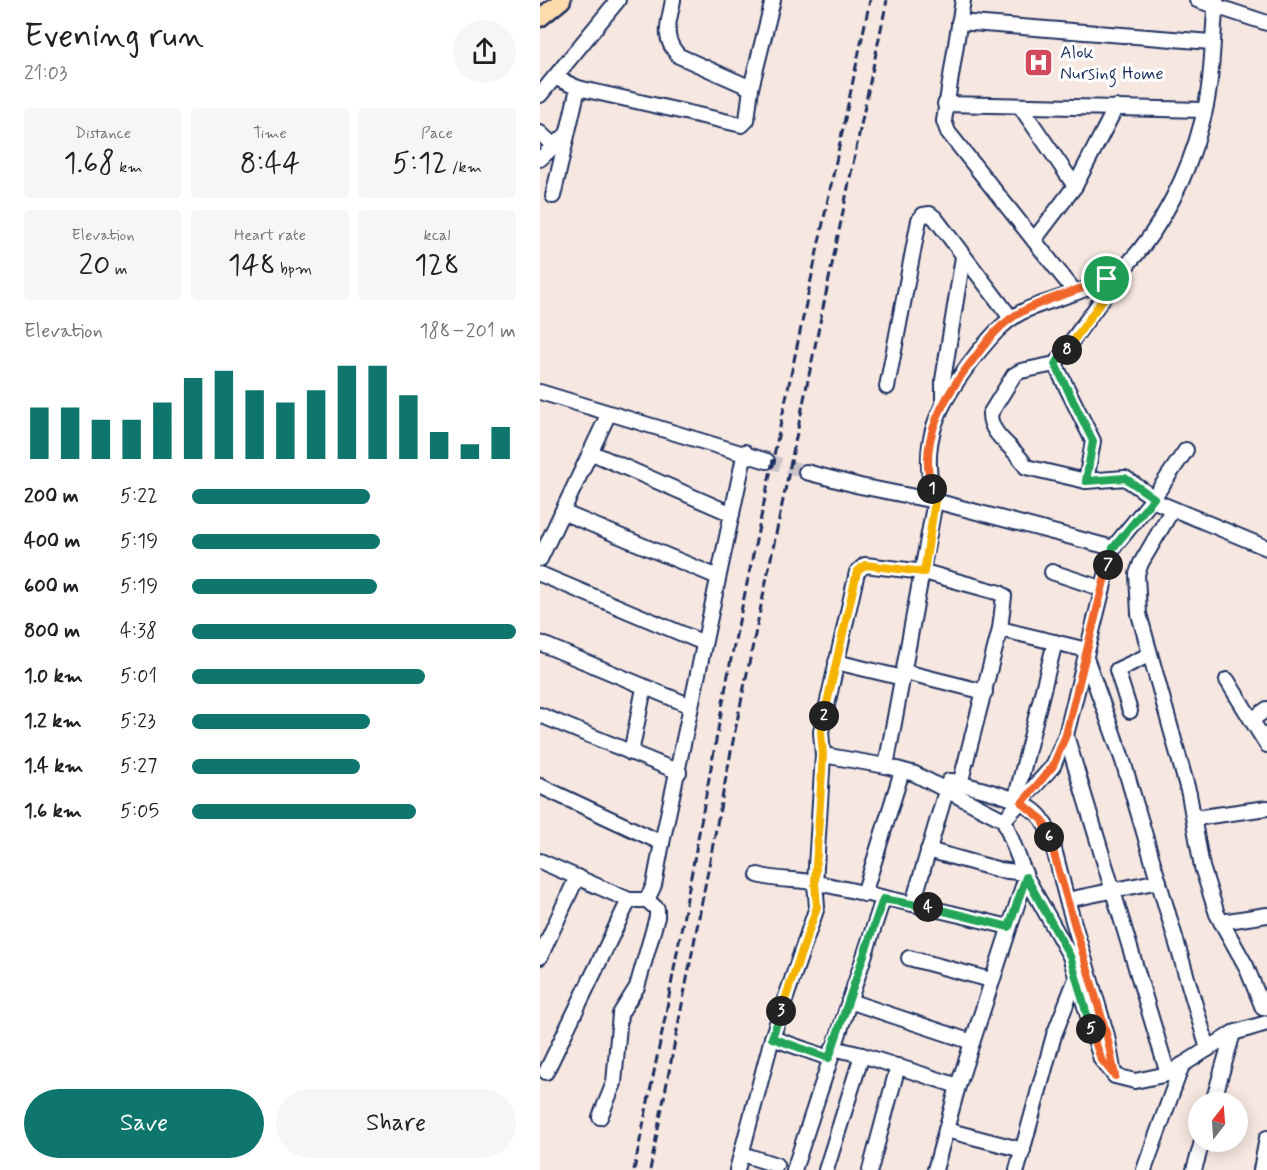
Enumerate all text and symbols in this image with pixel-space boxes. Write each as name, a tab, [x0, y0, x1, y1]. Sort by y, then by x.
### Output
text: Evening run	[24, 15, 204, 59]
button: share	[453, 20, 516, 83]
place label: Alok Nursing Home	[1060, 41, 1164, 88]
hospital icon: Alok Nursing Home	[1023, 46, 1055, 78]
text: 21:03	[24, 60, 67, 87]
text: Distance	[75, 123, 131, 144]
text: Time	[253, 123, 287, 144]
text: Pace	[421, 123, 453, 144]
text: 1.68	[63, 144, 115, 183]
text: 8:44	[240, 144, 300, 183]
text: 5:12	[392, 144, 447, 183]
text: km	[115, 157, 143, 178]
text: /km	[447, 157, 482, 178]
text: Elevation	[72, 225, 135, 246]
text: Heart rate	[234, 225, 306, 246]
text: kcal	[424, 225, 450, 246]
text: 20	[79, 246, 110, 285]
text: 148	[228, 246, 276, 285]
text: 128	[414, 246, 460, 285]
pin	[1081, 253, 1132, 304]
text: m	[110, 259, 127, 280]
text: bpm	[276, 259, 312, 280]
icon: arrive	[1090, 262, 1123, 295]
text: Elevation	[24, 318, 103, 345]
text: 188–201 m	[420, 318, 516, 345]
pin: 8	[1052, 335, 1082, 365]
text: 8	[1062, 339, 1072, 360]
pin: 1	[917, 474, 947, 504]
text: 1	[928, 478, 936, 499]
text: 200 m	[24, 483, 79, 510]
text: 5:22	[120, 483, 158, 510]
text: 400 m	[24, 528, 80, 555]
text: 5:19	[120, 528, 158, 555]
pin: 7	[1093, 550, 1123, 580]
text: 7	[1103, 554, 1113, 575]
text: 600 m	[24, 573, 79, 600]
text: 5:19	[120, 573, 158, 600]
text: 800 m	[24, 618, 80, 645]
text: 4:38	[120, 618, 157, 645]
text: 1.0 km	[24, 663, 83, 690]
text: 5:01	[120, 663, 157, 690]
pin: 2	[809, 701, 839, 731]
text: 2	[820, 705, 828, 726]
text: 1.2 km	[24, 708, 81, 735]
text: 5:23	[120, 708, 156, 735]
text: 1.4 km	[24, 753, 83, 780]
text: 5:27	[120, 753, 157, 780]
text: 1.6 km	[24, 798, 82, 825]
text: 5:05	[120, 798, 159, 825]
pin: 6	[1034, 822, 1064, 852]
text: 6	[1045, 826, 1053, 847]
pin: 4	[913, 892, 943, 922]
text: 4	[923, 896, 933, 917]
pin: 3	[766, 996, 796, 1026]
text: 3	[777, 1000, 785, 1021]
pin: 5	[1076, 1014, 1106, 1044]
text: 5	[1086, 1018, 1096, 1039]
button: Save	[24, 1089, 264, 1158]
button: Share	[276, 1089, 516, 1158]
north arrow	[1188, 1092, 1248, 1152]
map controls	[1188, 1092, 1248, 1152]

